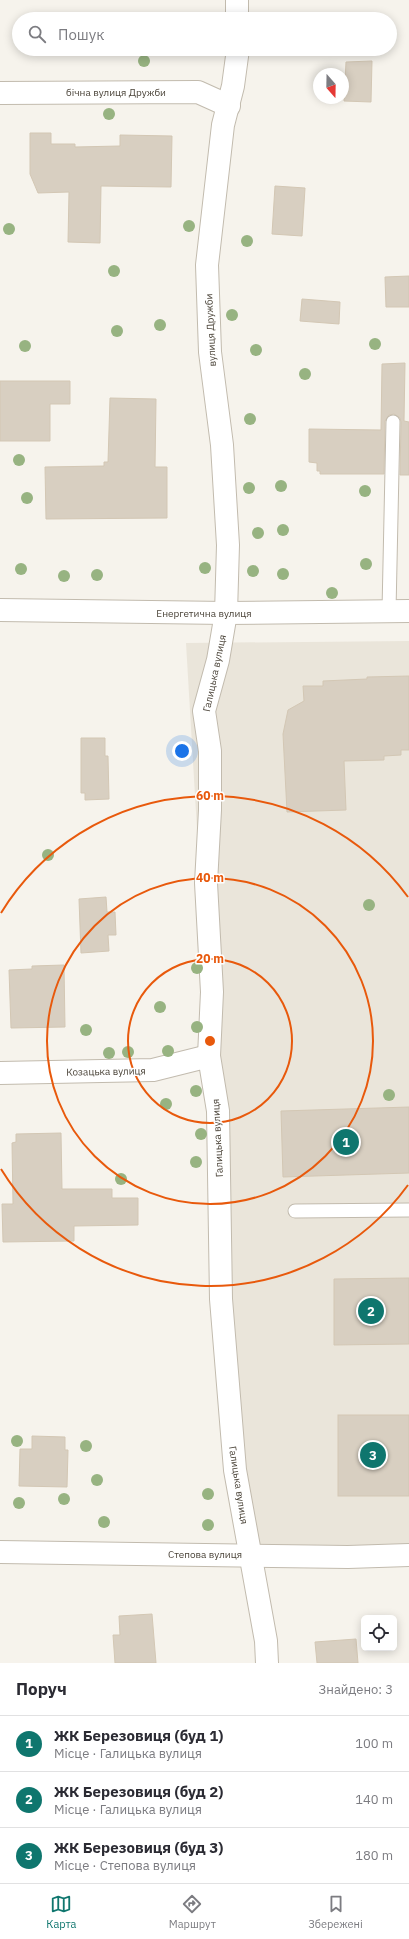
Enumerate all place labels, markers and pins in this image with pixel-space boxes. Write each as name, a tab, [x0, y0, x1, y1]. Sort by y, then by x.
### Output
centre of rings	[203, 1034, 217, 1048]
pin: 1	[333, 1127, 359, 1157]
pin: 2	[358, 1296, 384, 1326]
pin: 3	[360, 1440, 386, 1470]

